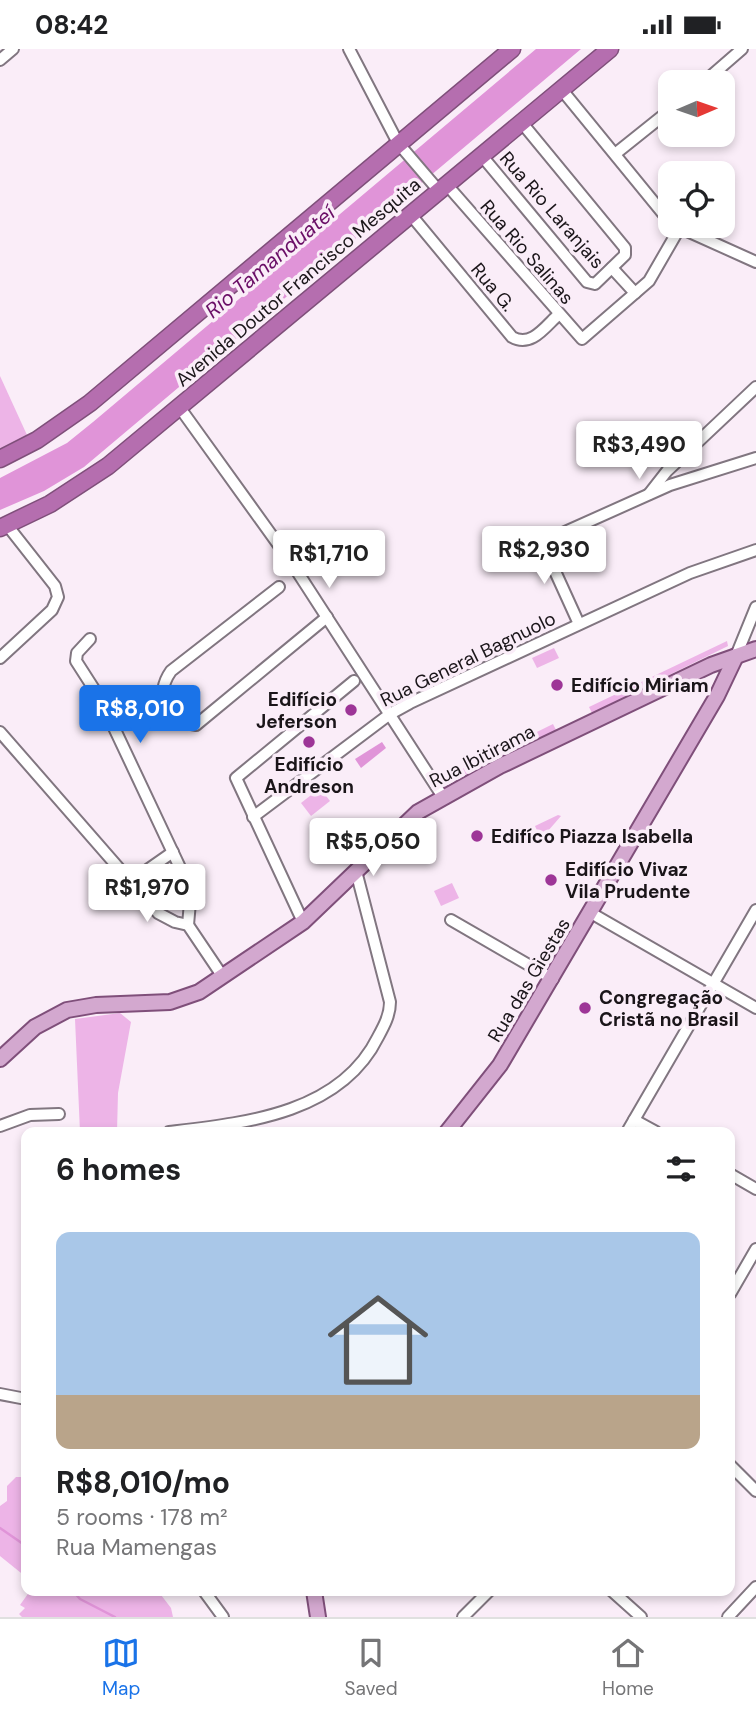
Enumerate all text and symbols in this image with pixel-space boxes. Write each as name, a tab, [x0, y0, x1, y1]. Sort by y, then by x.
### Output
text: 08:42	[35, 8, 108, 42]
north arrow	[658, 70, 735, 147]
map controls	[658, 70, 735, 238]
street label: Rua Rio Laranjais	[494, 146, 610, 274]
button: locate	[658, 161, 735, 238]
street label: Avenida Doutor Francisco Mesquita	[170, 172, 426, 392]
street label: Rua Rio Salinas	[475, 194, 579, 310]
water label: Rio Tamanduateí	[199, 198, 343, 325]
street label: Rua G.	[466, 258, 520, 316]
pin: R$3,490	[574, 421, 704, 481]
text: R$3,490	[592, 429, 686, 459]
pin: R$2,930	[479, 526, 609, 586]
pin: R$1,710	[264, 531, 394, 590]
text: R$2,930	[498, 534, 590, 564]
text: R$1,710	[289, 538, 369, 568]
street label: Rua General Bagnuolo	[376, 606, 560, 712]
place label: Edifício Miriam	[571, 673, 709, 698]
marker: Edifício Miriam	[549, 677, 565, 693]
pin: R$8,010	[75, 685, 205, 745]
place label: Edifício Jeferson	[256, 687, 337, 734]
text: R$8,010	[95, 693, 185, 723]
marker: Edifício Jeferson	[343, 702, 359, 718]
street label: Rua Ibitirama	[425, 719, 539, 793]
marker: Edifício Andreson	[301, 734, 317, 750]
place label: Edifício Andreson	[264, 752, 354, 799]
pin: R$5,050	[308, 819, 438, 878]
place label: Edifíco Piazza Isabella	[491, 824, 693, 849]
text: R$5,050	[325, 826, 421, 856]
marker: Edifíco Piazza Isabella	[469, 828, 485, 844]
place label: Edifício Vivaz Vila Prudente	[565, 857, 690, 904]
pin: R$1,970	[82, 865, 212, 924]
text: R$1,970	[104, 872, 190, 902]
marker: Edifício Vivaz Vila Prudente	[543, 872, 559, 888]
street label: Rua das Giestas	[482, 913, 576, 1047]
place label: Congregação Cristã no Brasil	[599, 985, 739, 1032]
marker: Congregação Cristã no Brasil	[577, 1000, 593, 1016]
text: 6 homes	[56, 1150, 181, 1189]
icon: filters	[662, 1150, 700, 1188]
icon: home	[315, 1277, 441, 1403]
text: R$8,010/mo	[56, 1463, 230, 1502]
text: 5 rooms · 178 m²	[56, 1502, 228, 1532]
text: Rua Mamengas	[56, 1532, 217, 1562]
tab: Map	[102, 1634, 140, 1701]
tab: Saved	[345, 1634, 398, 1701]
tab: Home	[602, 1634, 654, 1701]

